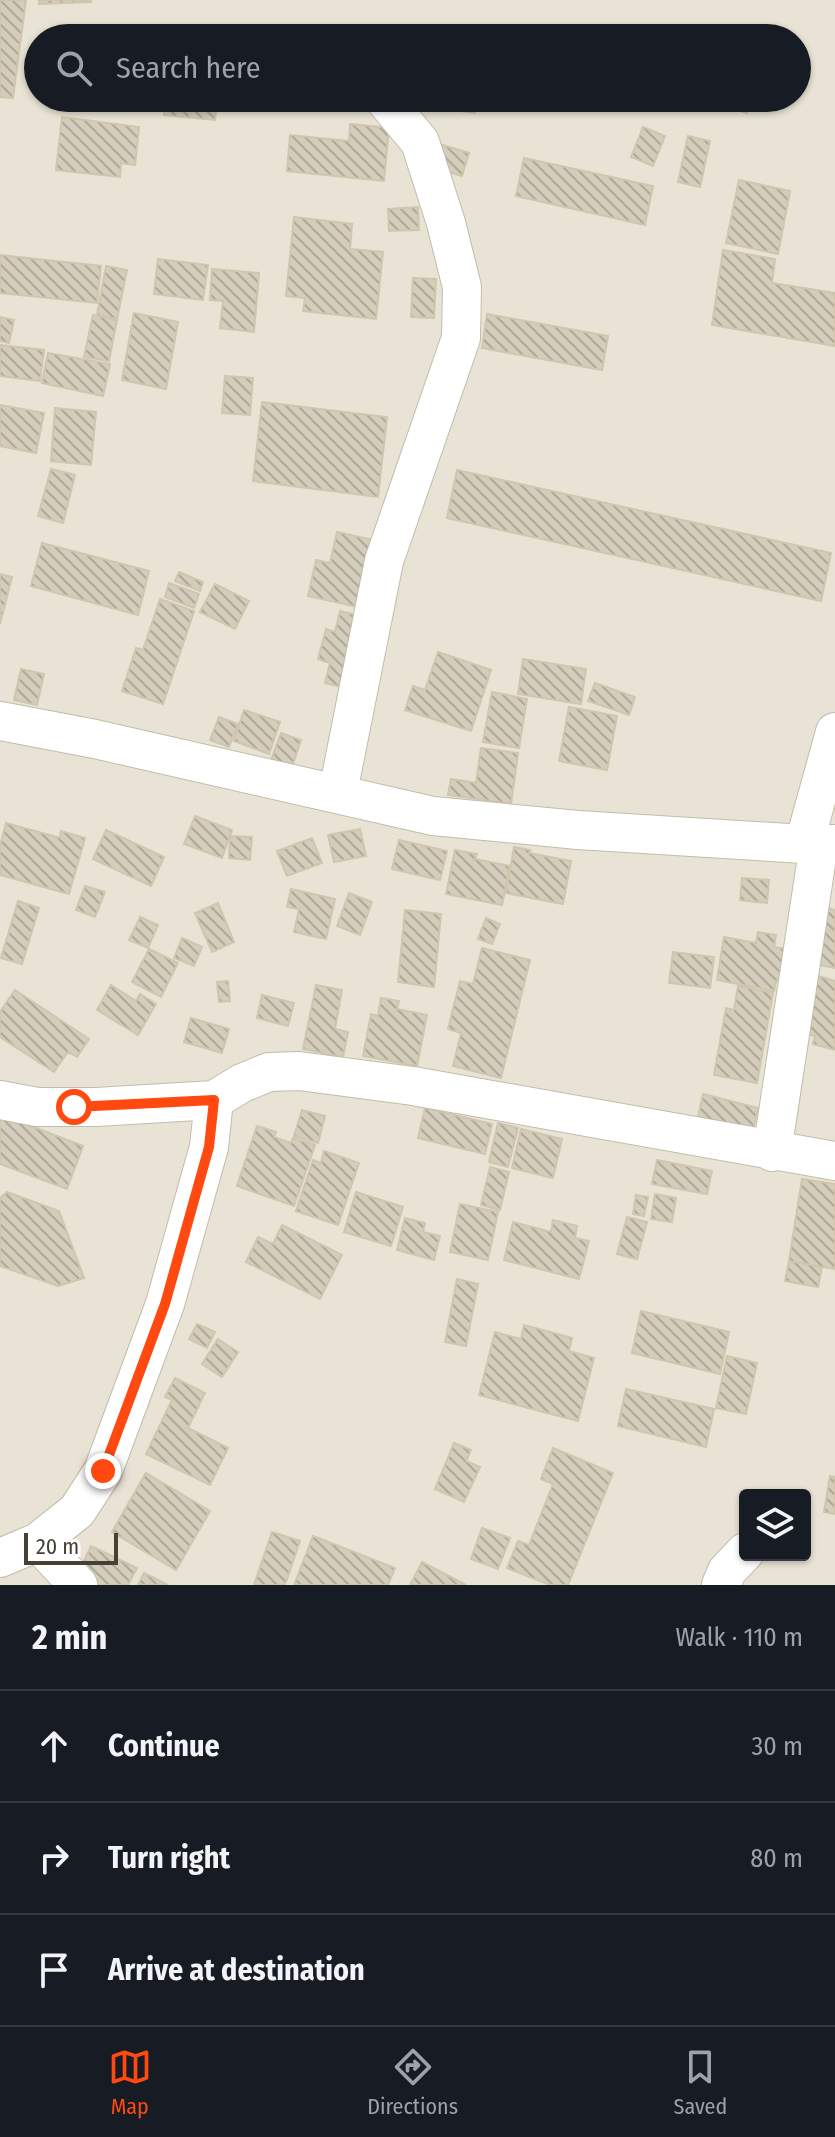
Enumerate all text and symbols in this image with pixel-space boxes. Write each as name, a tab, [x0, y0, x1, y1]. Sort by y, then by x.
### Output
search box	[24, 24, 811, 112]
icon: search	[52, 46, 96, 90]
text: Search here	[116, 50, 261, 86]
route start	[56, 1089, 92, 1125]
route end	[85, 1453, 121, 1489]
map controls	[739, 1489, 811, 1561]
button: layers	[739, 1489, 811, 1561]
scale bar	[24, 1529, 118, 1565]
text: 20 m	[36, 1533, 79, 1560]
text: 2 min	[32, 1617, 107, 1658]
text: Walk · 110 m	[676, 1622, 803, 1653]
icon: ahead	[32, 1724, 76, 1768]
text: Continue	[108, 1728, 220, 1764]
text: 30 m	[752, 1731, 803, 1762]
icon: right	[32, 1836, 76, 1880]
text: Turn right	[108, 1840, 230, 1876]
text: 80 m	[750, 1843, 803, 1874]
icon: arrive	[32, 1948, 76, 1992]
text: Arrive at destination	[108, 1952, 365, 1988]
tab: Map	[108, 2045, 152, 2120]
tab: Directions	[367, 2045, 458, 2120]
tab: Saved	[674, 2045, 727, 2120]

